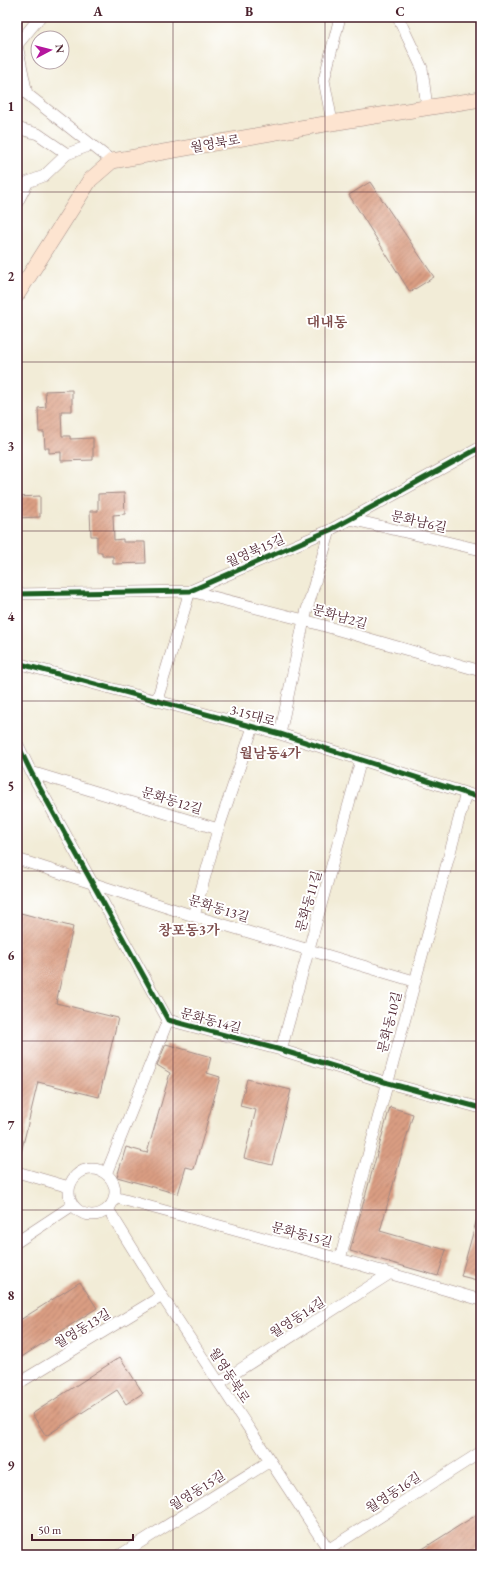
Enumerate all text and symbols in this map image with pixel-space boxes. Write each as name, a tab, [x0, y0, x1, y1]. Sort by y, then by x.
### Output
text: A	[92, 3, 103, 20]
text: B	[245, 3, 253, 20]
text: C	[395, 3, 405, 20]
north arrow	[30, 30, 70, 70]
text: N	[52, 44, 67, 54]
text: 1	[8, 98, 15, 115]
street label: 월영북로	[189, 131, 242, 156]
text: 2	[8, 268, 15, 285]
district label: 대내동	[307, 313, 348, 331]
text: 3	[8, 438, 15, 455]
street label: 문화남6길	[389, 507, 448, 536]
street label: 월영북15길	[223, 530, 287, 571]
street label: 문화남2길	[310, 601, 369, 632]
text: 4	[8, 608, 15, 625]
street label: 3·15대로	[228, 701, 278, 730]
district label: 월남동4가	[239, 744, 301, 762]
text: 5	[8, 778, 14, 795]
street label: 문화동12길	[139, 783, 204, 818]
street label: 문화동11길	[292, 869, 325, 934]
street label: 문화동13길	[186, 891, 251, 926]
district label: 창포동3가	[158, 921, 220, 939]
text: 6	[8, 947, 15, 964]
street label: 문화동10길	[374, 990, 405, 1055]
street label: 문화동14길	[178, 1004, 243, 1037]
text: 7	[8, 1117, 15, 1134]
street label: 문화동15길	[269, 1218, 334, 1251]
text: 8	[8, 1287, 15, 1304]
street label: 월영동14길	[266, 1293, 328, 1342]
street label: 월영동13길	[51, 1305, 114, 1352]
street label: 월영동북로	[205, 1344, 254, 1407]
text: 9	[8, 1457, 15, 1474]
street label: 월영동15길	[166, 1467, 228, 1514]
street label: 월영동16길	[362, 1468, 424, 1517]
scale bar	[32, 1516, 133, 1542]
text: 50 m	[38, 1522, 62, 1538]

